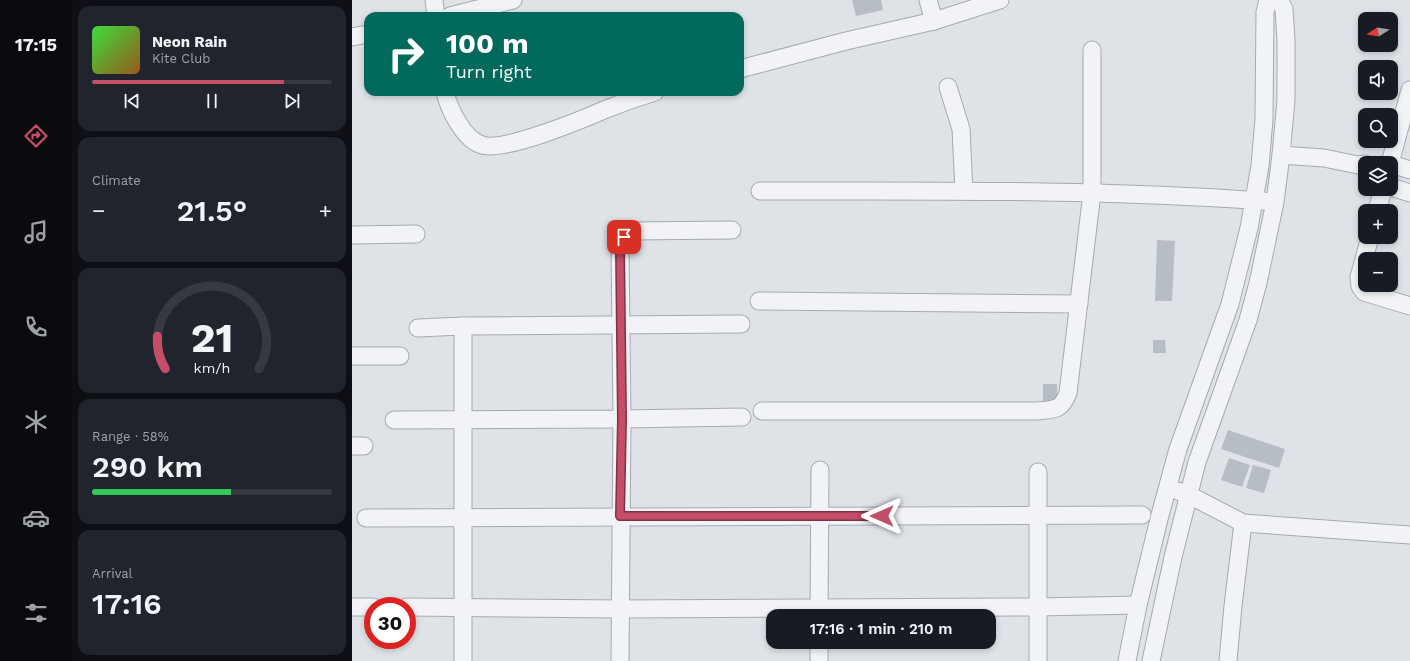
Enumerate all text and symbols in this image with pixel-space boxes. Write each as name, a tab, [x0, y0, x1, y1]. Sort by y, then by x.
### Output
north arrow	[1358, 12, 1398, 52]
map controls	[1358, 12, 1398, 292]
text: 100 m	[446, 27, 529, 60]
icon: right	[380, 28, 432, 80]
text: Neon Rain	[152, 33, 227, 51]
text: 17:15	[15, 34, 57, 55]
text: Kite Club	[152, 51, 210, 66]
button: sound	[1358, 60, 1398, 100]
text: Turn right	[446, 61, 532, 82]
icon: previous	[121, 90, 143, 112]
icon: pause	[201, 90, 223, 112]
icon: next	[281, 90, 303, 112]
button: search	[1358, 108, 1398, 148]
icon: directions	[22, 122, 50, 150]
button: layers	[1358, 156, 1398, 196]
text: Climate	[92, 173, 141, 188]
text: 21.5°	[177, 193, 247, 228]
text: −	[92, 198, 105, 223]
text: +	[319, 198, 332, 223]
button: +	[1358, 204, 1398, 244]
icon: music	[22, 218, 50, 246]
pin	[607, 220, 641, 254]
icon: arrive	[613, 226, 635, 248]
button: −	[1358, 252, 1398, 292]
text: 21	[191, 312, 233, 361]
icon: phone	[22, 313, 50, 341]
text: km/h	[194, 359, 230, 375]
icon: climate	[22, 408, 50, 436]
text: Range · 58%	[92, 429, 169, 444]
text: 290 km	[92, 449, 203, 484]
position arrow	[861, 495, 903, 537]
icon: car	[22, 504, 50, 532]
text: Arrival	[92, 566, 133, 581]
text: 17:16	[92, 586, 162, 621]
speed limit sign: 30	[364, 597, 416, 649]
icon: filters	[22, 599, 50, 627]
text: 17:16 · 1 min · 210 m	[810, 620, 952, 638]

